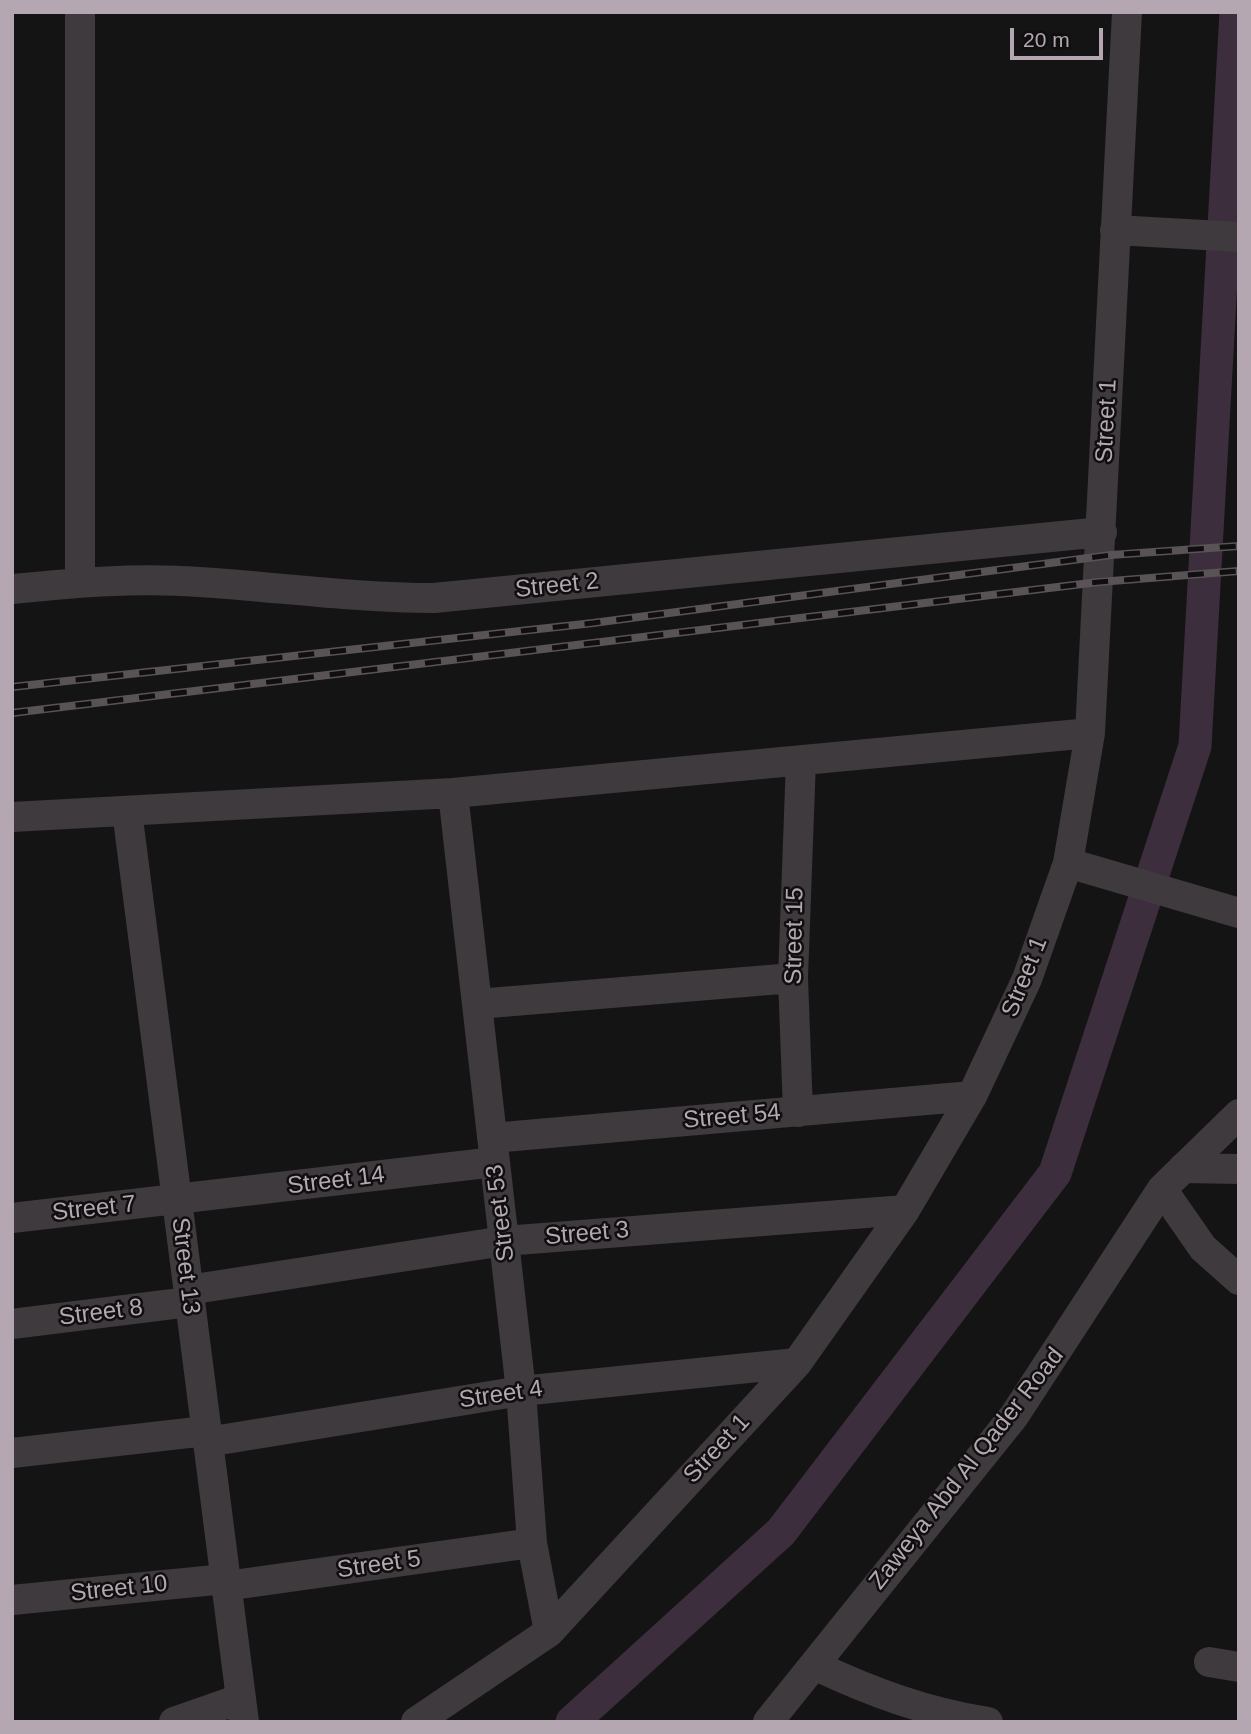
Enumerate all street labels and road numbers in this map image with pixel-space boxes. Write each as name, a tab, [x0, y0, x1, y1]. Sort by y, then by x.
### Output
street label: Street 1	[1090, 378, 1124, 464]
street label: Street 2	[514, 567, 600, 605]
street label: Street 15	[780, 887, 810, 985]
street label: Street 1	[996, 933, 1054, 1021]
street label: Street 54	[682, 1098, 782, 1136]
street label: Street 14	[286, 1161, 386, 1201]
street label: Street 53	[481, 1163, 521, 1263]
street label: Street 7	[51, 1190, 137, 1228]
street label: Street 13	[165, 1216, 205, 1316]
street label: Street 3	[544, 1216, 630, 1252]
street label: Street 8	[58, 1294, 144, 1332]
street label: Zaweya Abd Al Qader Road	[864, 1342, 1070, 1596]
street label: Street 4	[457, 1375, 545, 1415]
street label: Street 1	[678, 1408, 756, 1490]
street label: Street 5	[335, 1545, 423, 1585]
street label: Street 10	[69, 1570, 169, 1608]

